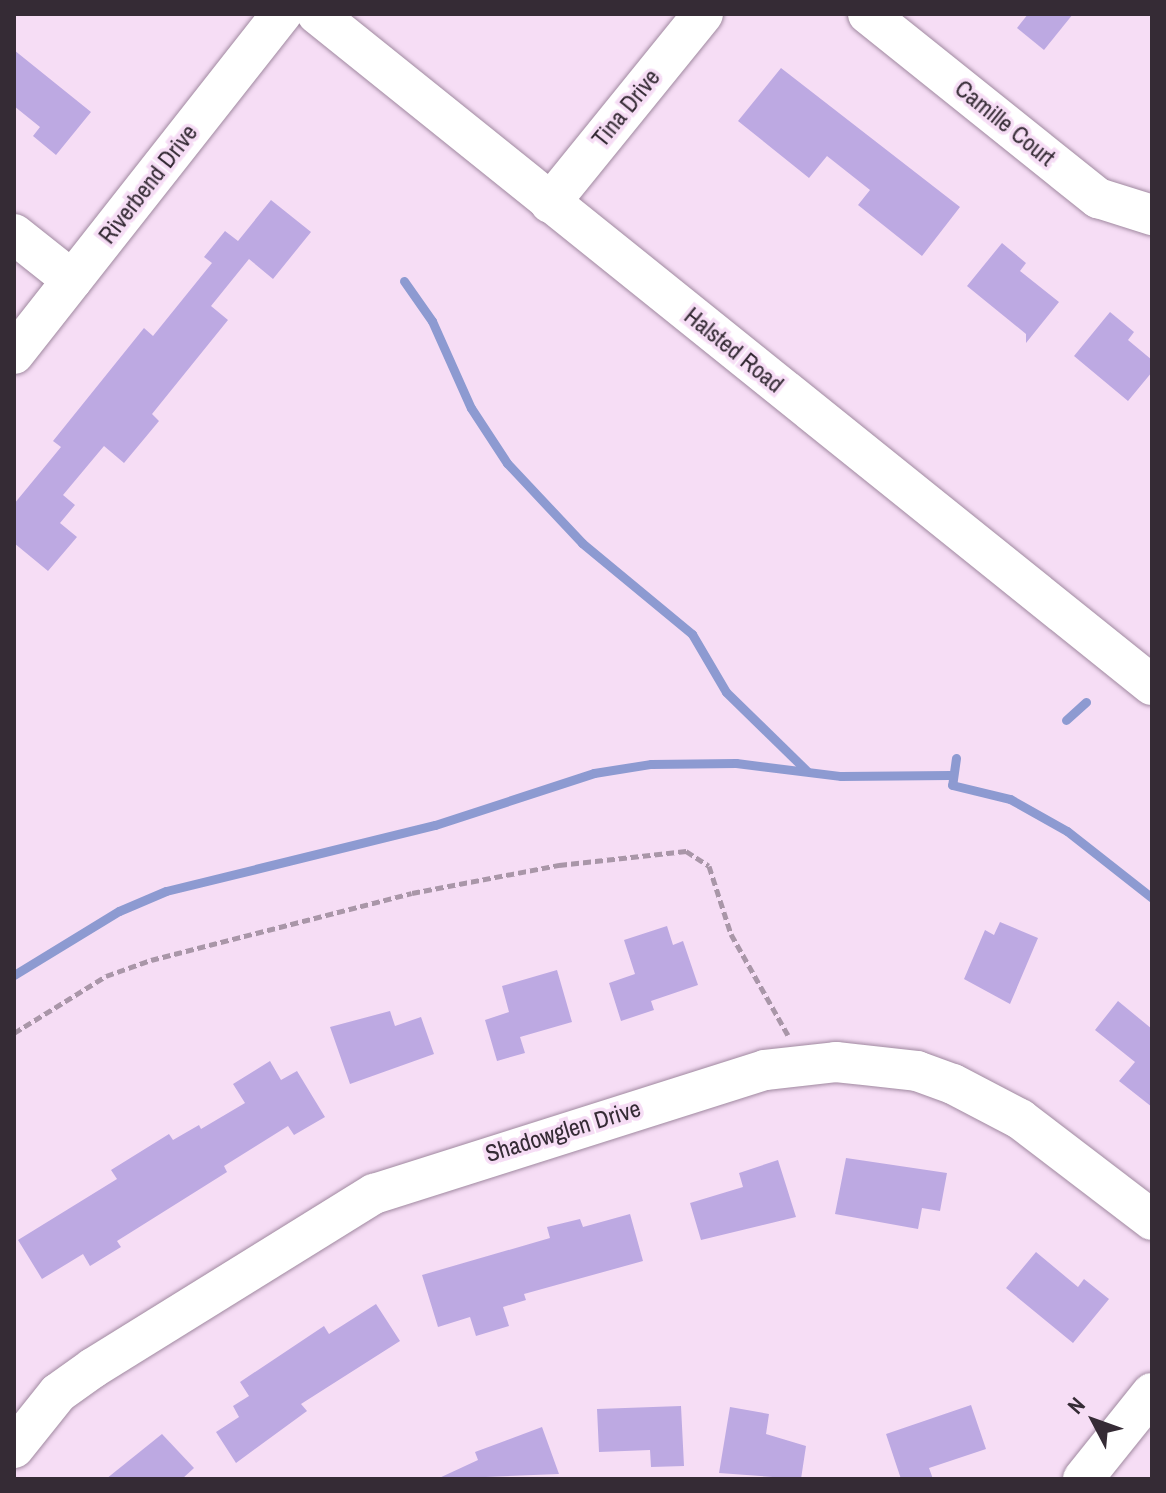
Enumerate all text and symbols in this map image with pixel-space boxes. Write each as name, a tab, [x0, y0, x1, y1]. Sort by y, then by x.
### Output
street label: Tina Drive	[586, 63, 666, 153]
street label: Camille Court	[949, 74, 1061, 172]
street label: Riverbend Drive	[93, 119, 203, 249]
street label: Halsted Road	[679, 301, 789, 399]
street label: Shadowglen Drive	[482, 1094, 644, 1168]
north arrow	[1054, 1381, 1134, 1461]
text: N	[1060, 1390, 1091, 1420]

